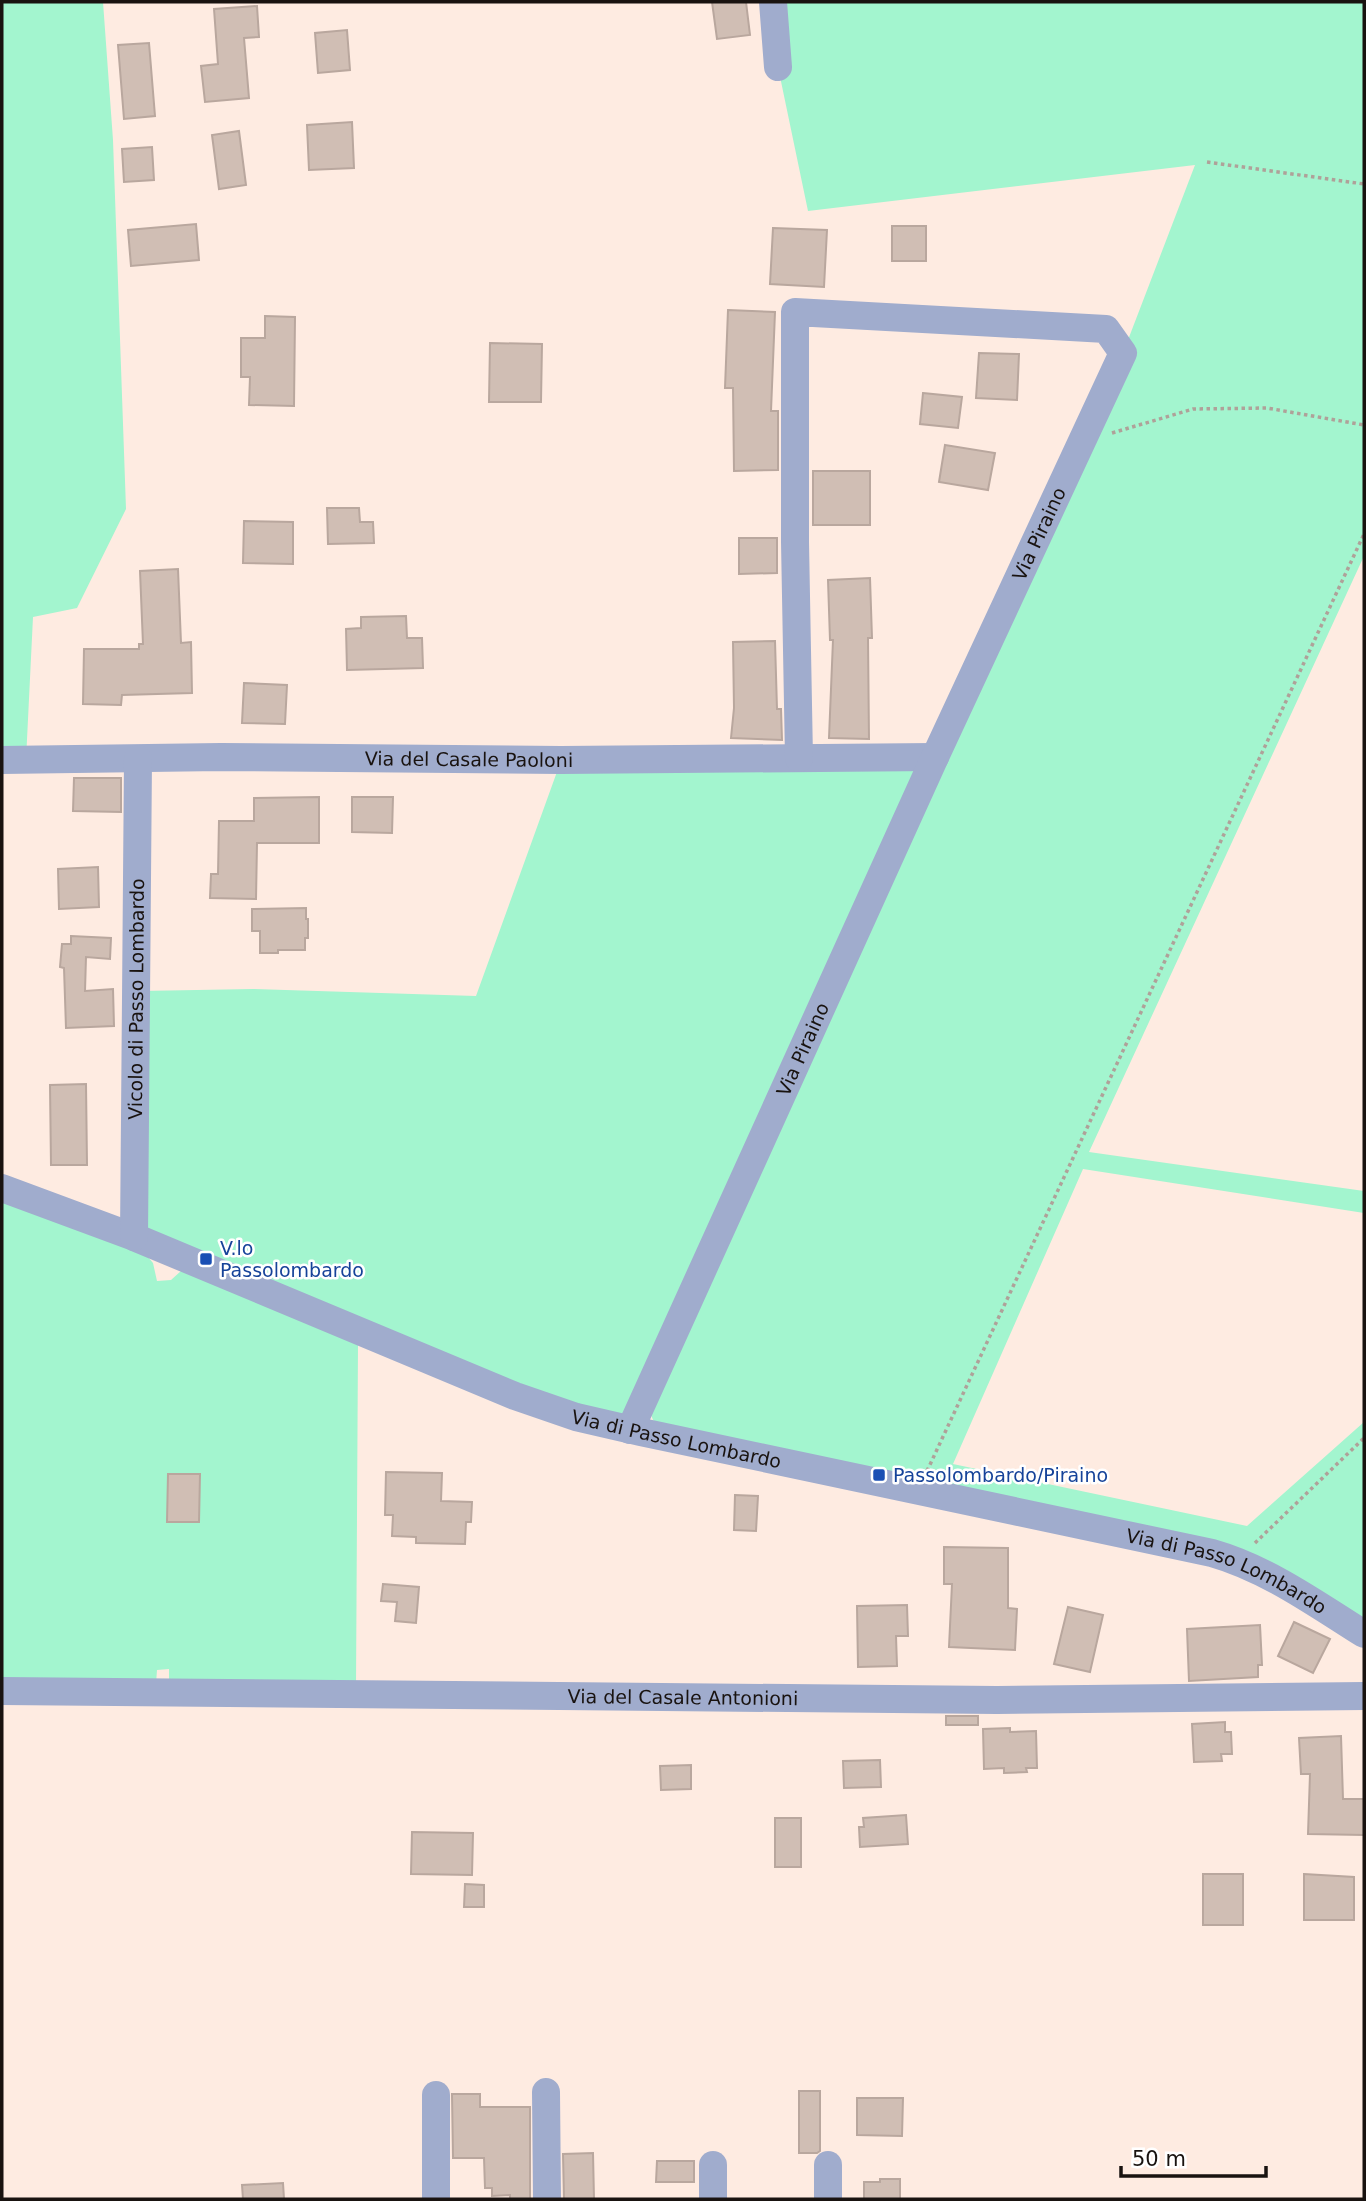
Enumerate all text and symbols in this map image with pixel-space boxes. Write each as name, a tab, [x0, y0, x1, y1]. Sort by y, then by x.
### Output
street label: Via Piraino	[1008, 484, 1070, 584]
street label: Via del Casale Paoloni	[365, 747, 573, 771]
street label: Vicolo di Passo Lombardo	[124, 878, 148, 1120]
street label: Via Piraino	[772, 999, 833, 1100]
place label: V.lo Passolombardo	[220, 1237, 364, 1281]
marker: V.lo Passolombardo	[198, 1251, 214, 1267]
street label: Via di Passo Lombardo	[569, 1405, 783, 1472]
place label: Passolombardo/Piraino	[893, 1464, 1108, 1486]
marker: Passolombardo/Piraino	[871, 1467, 887, 1483]
street label: Via di Passo Lombardo	[1124, 1524, 1331, 1618]
street label: Via del Casale Antonioni	[568, 1685, 798, 1709]
scale bar	[1121, 2134, 1266, 2178]
text: 50 m	[1132, 2147, 1186, 2171]

